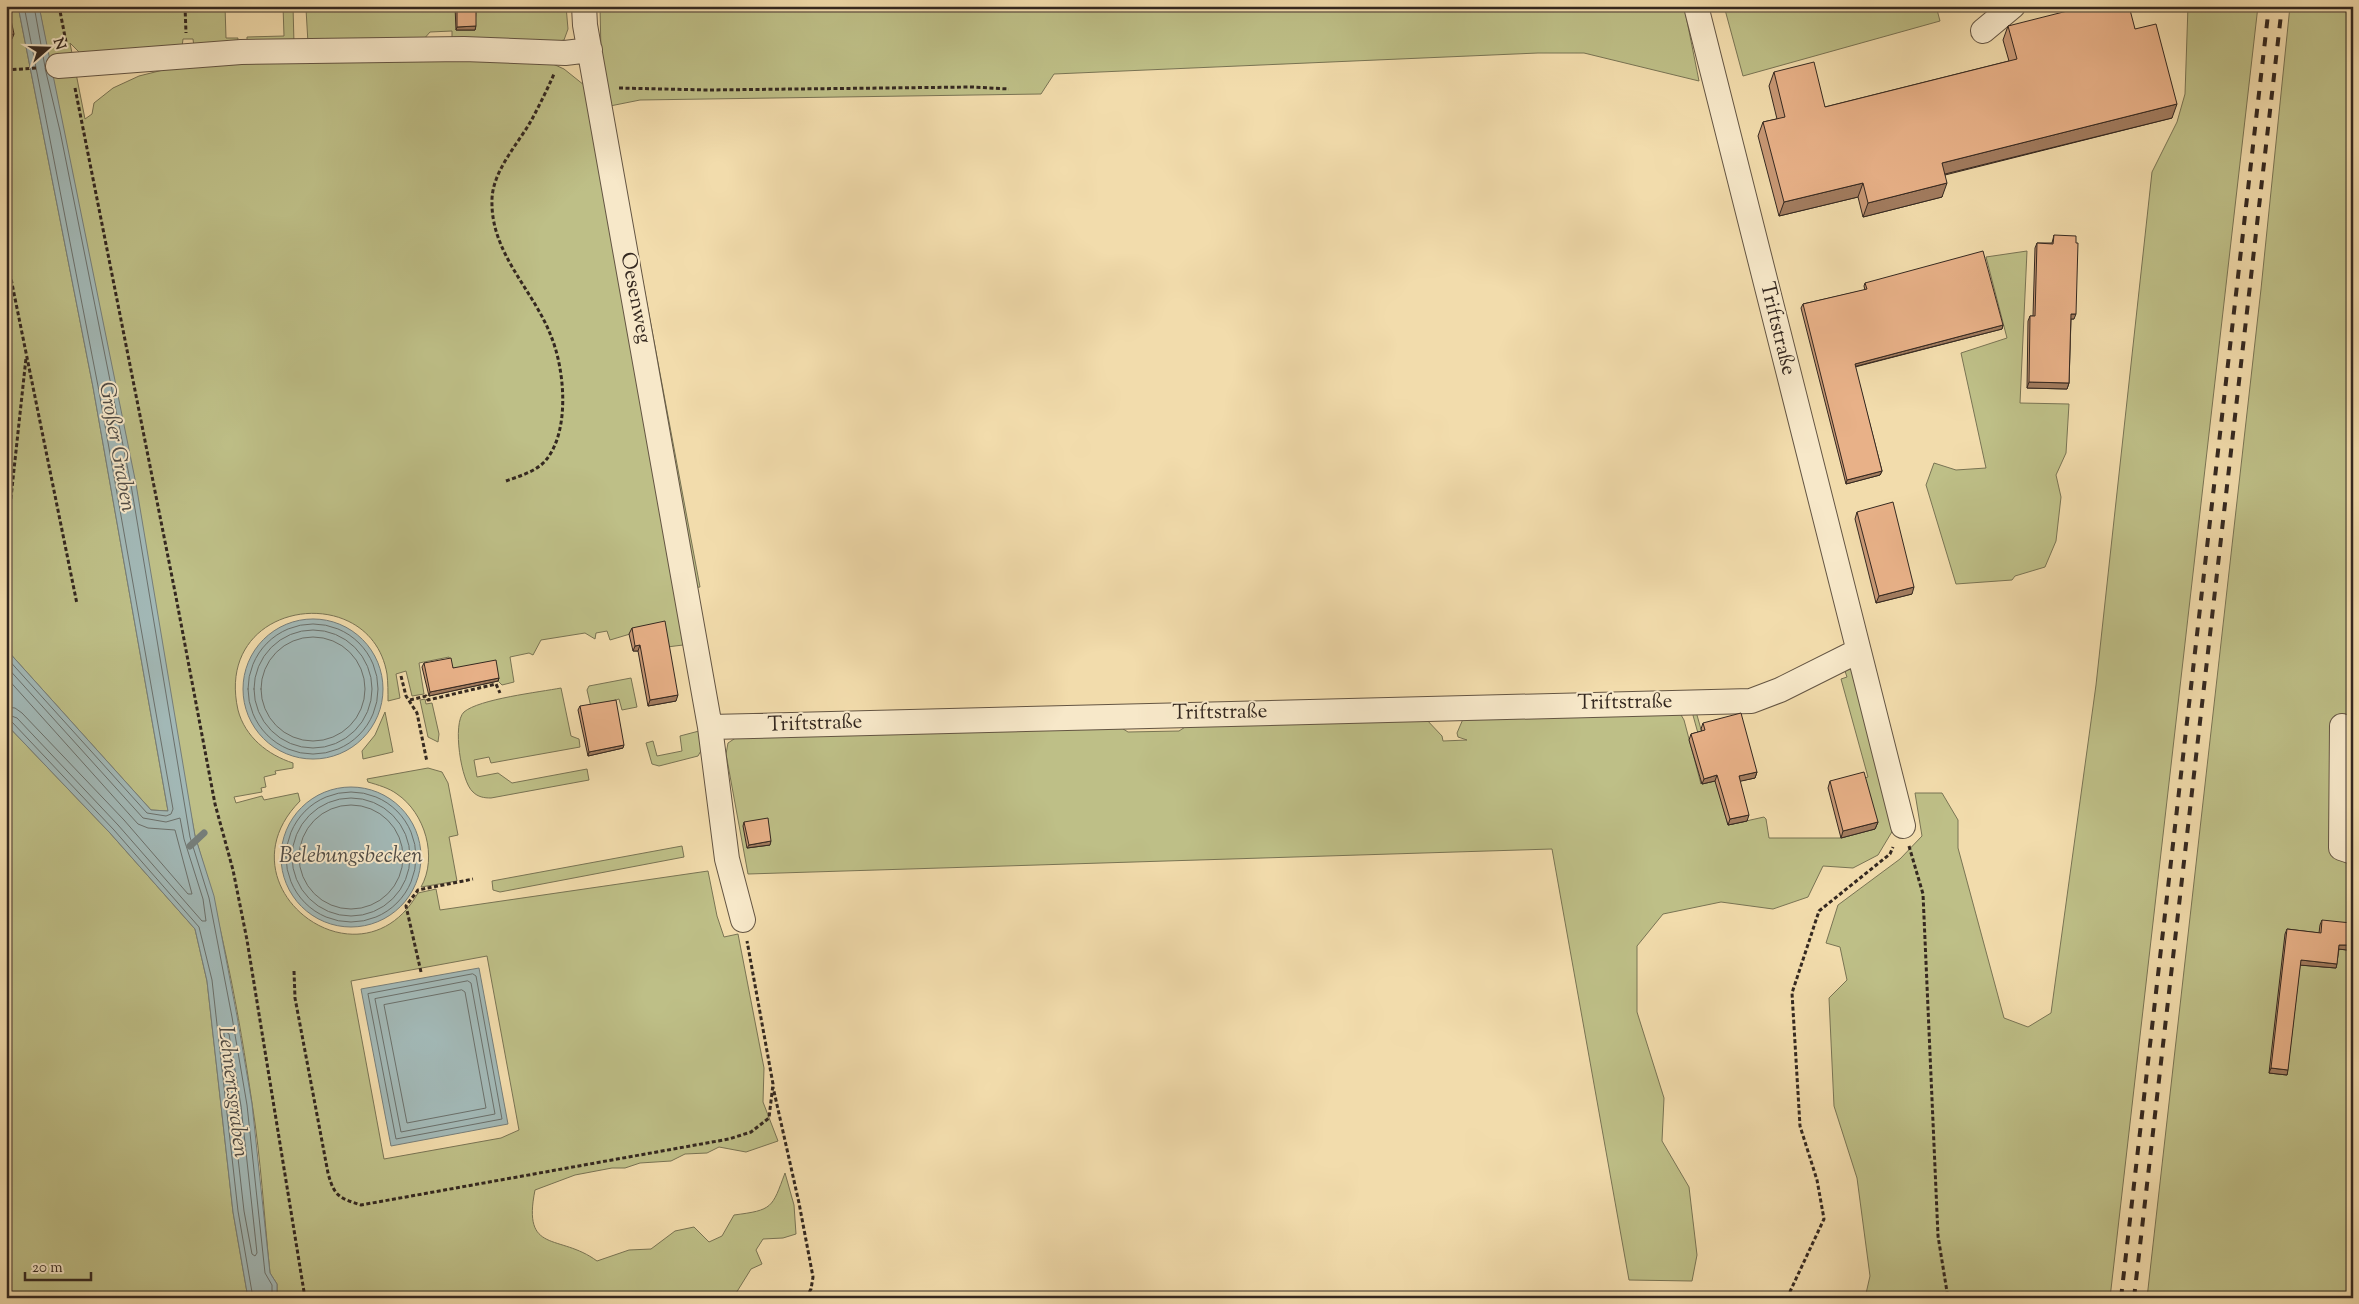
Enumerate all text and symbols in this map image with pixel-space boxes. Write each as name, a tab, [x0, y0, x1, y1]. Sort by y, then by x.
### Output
north arrow	[22, 22, 72, 72]
text: N	[47, 36, 70, 53]
street label: Oesenweg	[611, 250, 659, 346]
street label: Triftstraße	[1751, 279, 1803, 379]
water label: Großer Graben	[89, 379, 143, 515]
street label: Triftstraße	[1577, 687, 1673, 719]
street label: Triftstraße	[1172, 697, 1268, 729]
street label: Triftstraße	[767, 707, 863, 741]
water label: Belebungsbecken	[279, 841, 423, 873]
water label: Lehnertsgraben	[208, 1024, 256, 1160]
scale bar	[25, 1249, 91, 1281]
text: 20 m	[32, 1258, 63, 1279]

